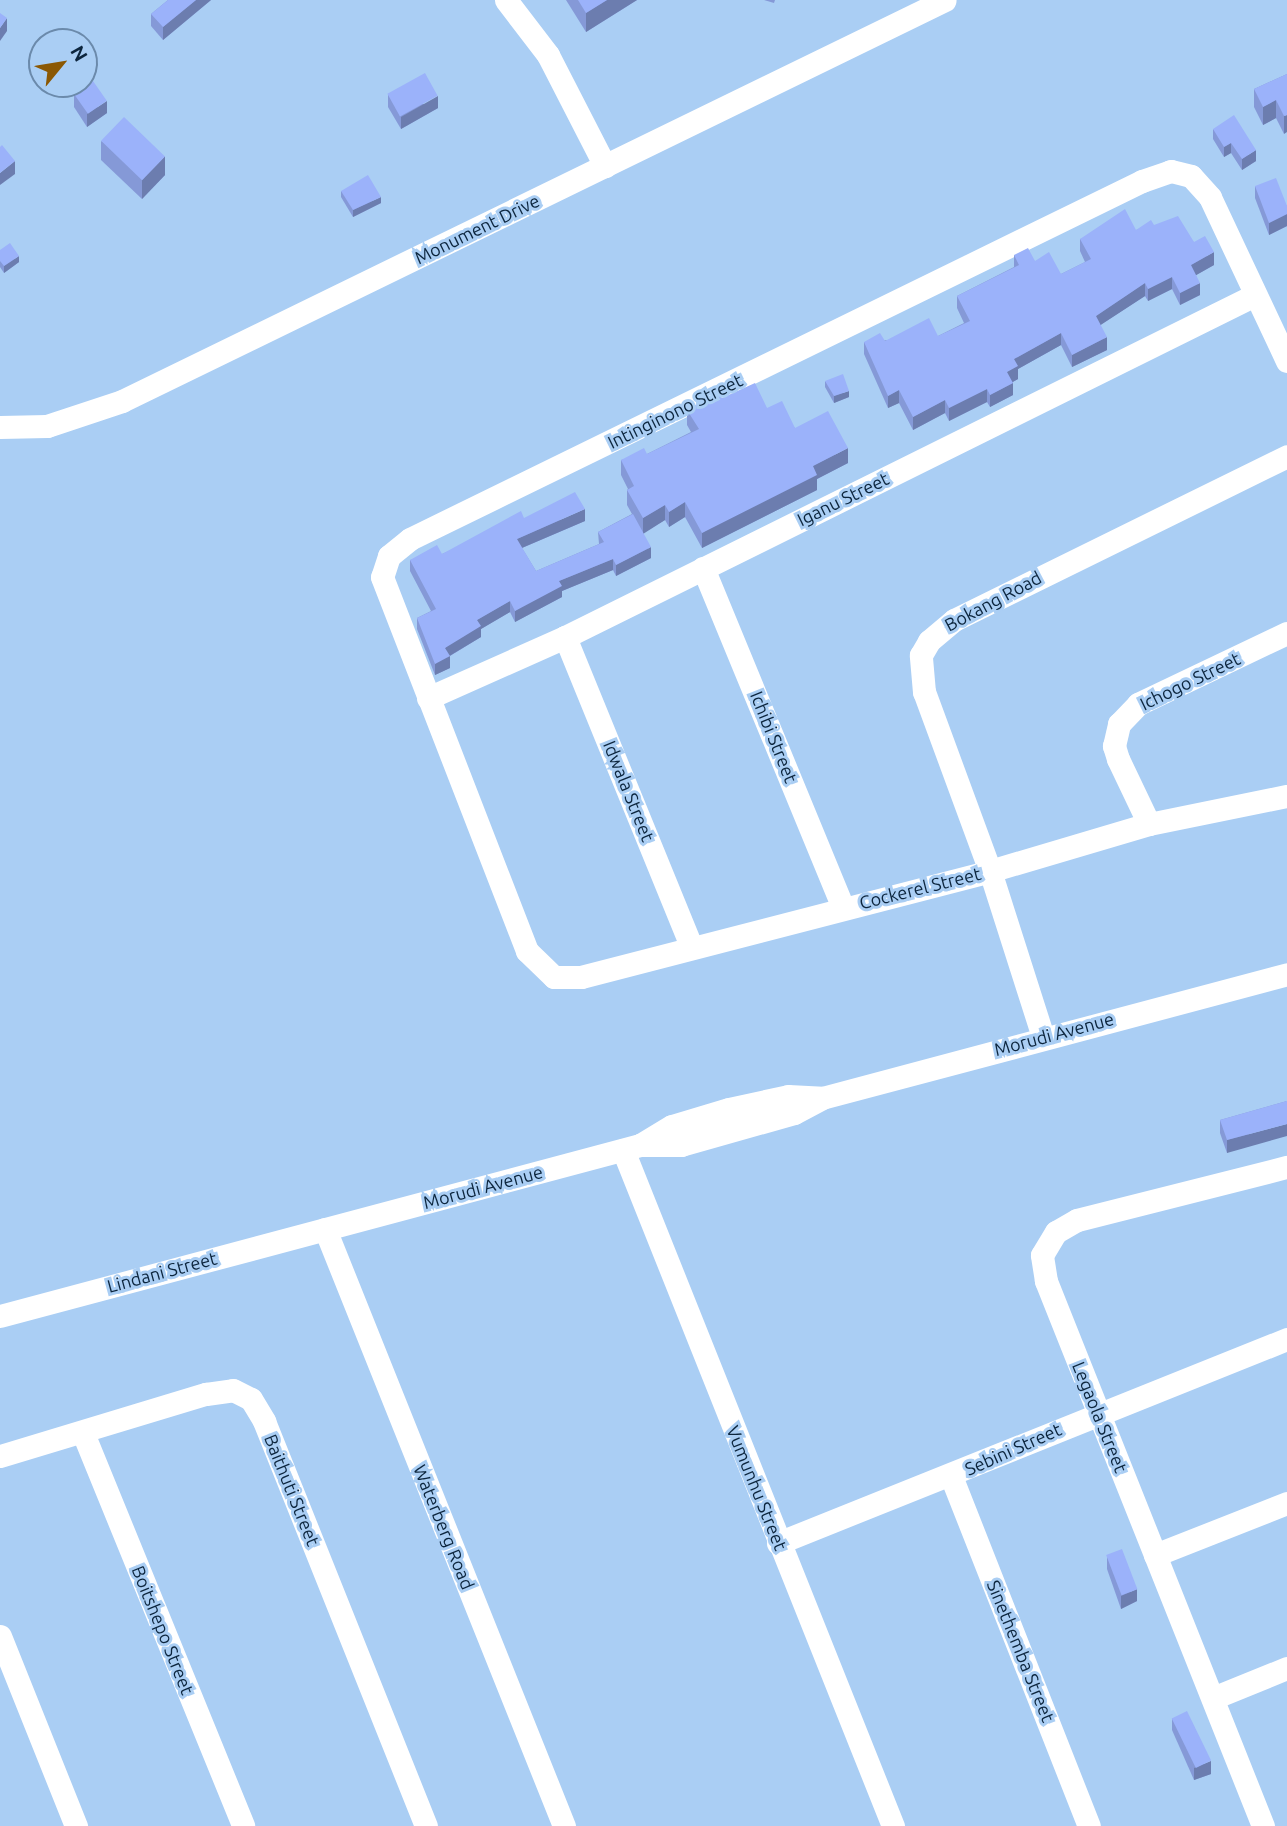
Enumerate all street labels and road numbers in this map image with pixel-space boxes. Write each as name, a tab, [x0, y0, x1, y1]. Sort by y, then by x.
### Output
street label: Monument Drive	[411, 189, 543, 269]
street label: Intinginono Street	[604, 369, 746, 453]
street label: Iganu Street	[794, 468, 892, 530]
street label: Bokang Road	[941, 566, 1045, 636]
street label: Ichogo Street	[1136, 647, 1244, 715]
street label: Ichibi Street	[746, 688, 802, 786]
street label: Idwala Street	[599, 737, 659, 845]
street label: Cockerel Street	[857, 862, 983, 914]
street label: Morudi Avenue	[992, 1008, 1116, 1060]
street label: Morudi Avenue	[421, 1161, 545, 1213]
street label: Lindani Street	[105, 1247, 219, 1297]
street label: Legaola Street	[1068, 1358, 1132, 1476]
street label: Sebini Street	[961, 1418, 1065, 1480]
street label: Vumunhu Street	[722, 1423, 792, 1553]
street label: Baithuti Street	[260, 1431, 324, 1549]
street label: Waterberg Road	[409, 1461, 479, 1593]
street label: Boitshepo Street	[127, 1563, 199, 1697]
street label: Sinethemba Street	[983, 1577, 1059, 1725]

